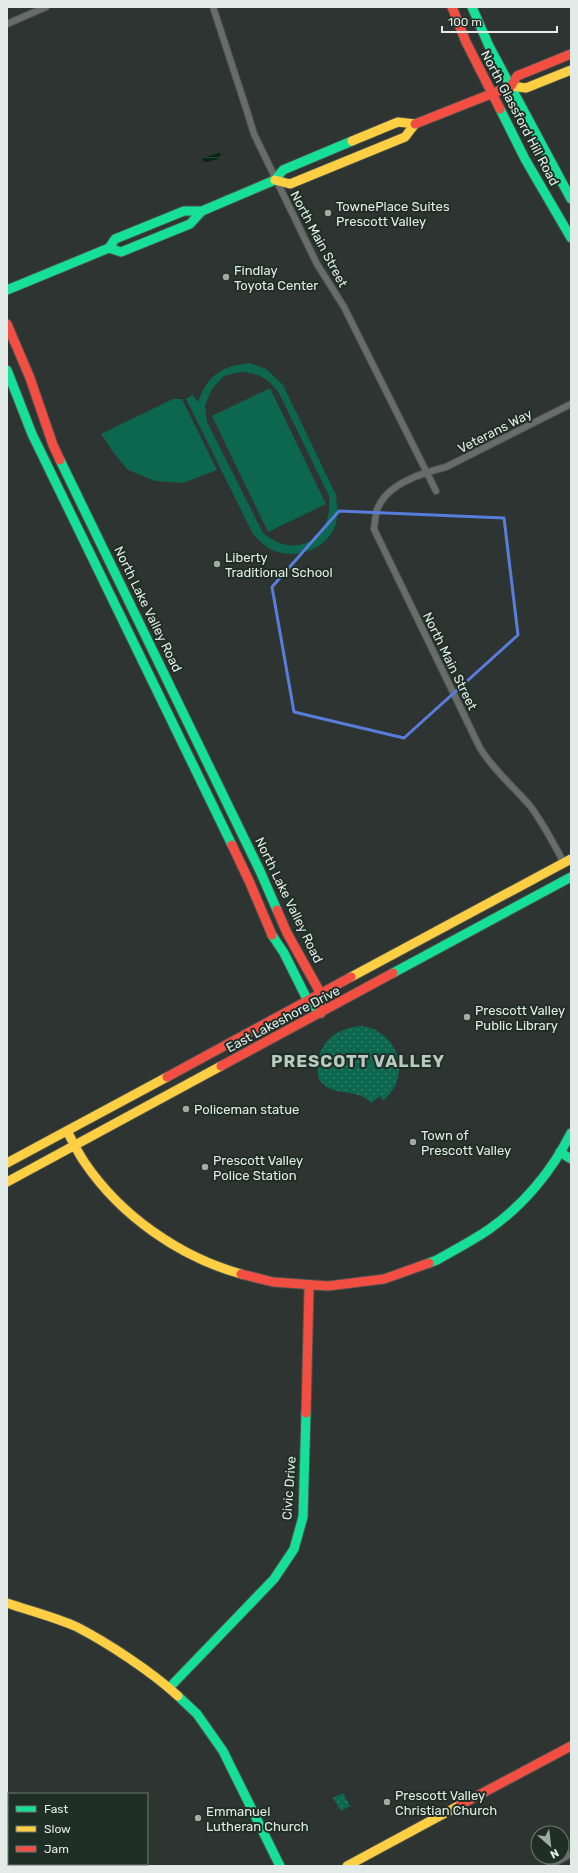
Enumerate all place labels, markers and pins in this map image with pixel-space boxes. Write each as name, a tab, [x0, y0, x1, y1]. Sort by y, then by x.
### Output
place label: TownePlace Suites Prescott Valley	[336, 199, 450, 229]
marker: TownePlace Suites Prescott Valley	[323, 208, 333, 218]
place label: Findlay Toyota Center	[234, 263, 318, 293]
marker: Findlay Toyota Center	[221, 272, 231, 282]
place label: Liberty Traditional School	[225, 550, 333, 580]
marker: Liberty Traditional School	[212, 559, 222, 569]
place label: Prescott Valley Public Library	[475, 1003, 565, 1033]
marker: Prescott Valley Public Library	[462, 1012, 472, 1022]
place label: Policeman statue	[194, 1102, 299, 1117]
marker: Policeman statue	[181, 1104, 191, 1114]
place label: Town of Prescott Valley	[421, 1128, 511, 1158]
marker: Town of Prescott Valley	[408, 1137, 418, 1147]
place label: Prescott Valley Police Station	[213, 1153, 303, 1183]
marker: Prescott Valley Police Station	[200, 1162, 210, 1172]
place label: Prescott Valley Christian Church	[395, 1788, 497, 1818]
marker: Prescott Valley Christian Church	[382, 1797, 392, 1807]
place label: Emmanuel Lutheran Church	[206, 1804, 309, 1834]
marker: Emmanuel Lutheran Church	[193, 1813, 203, 1823]

